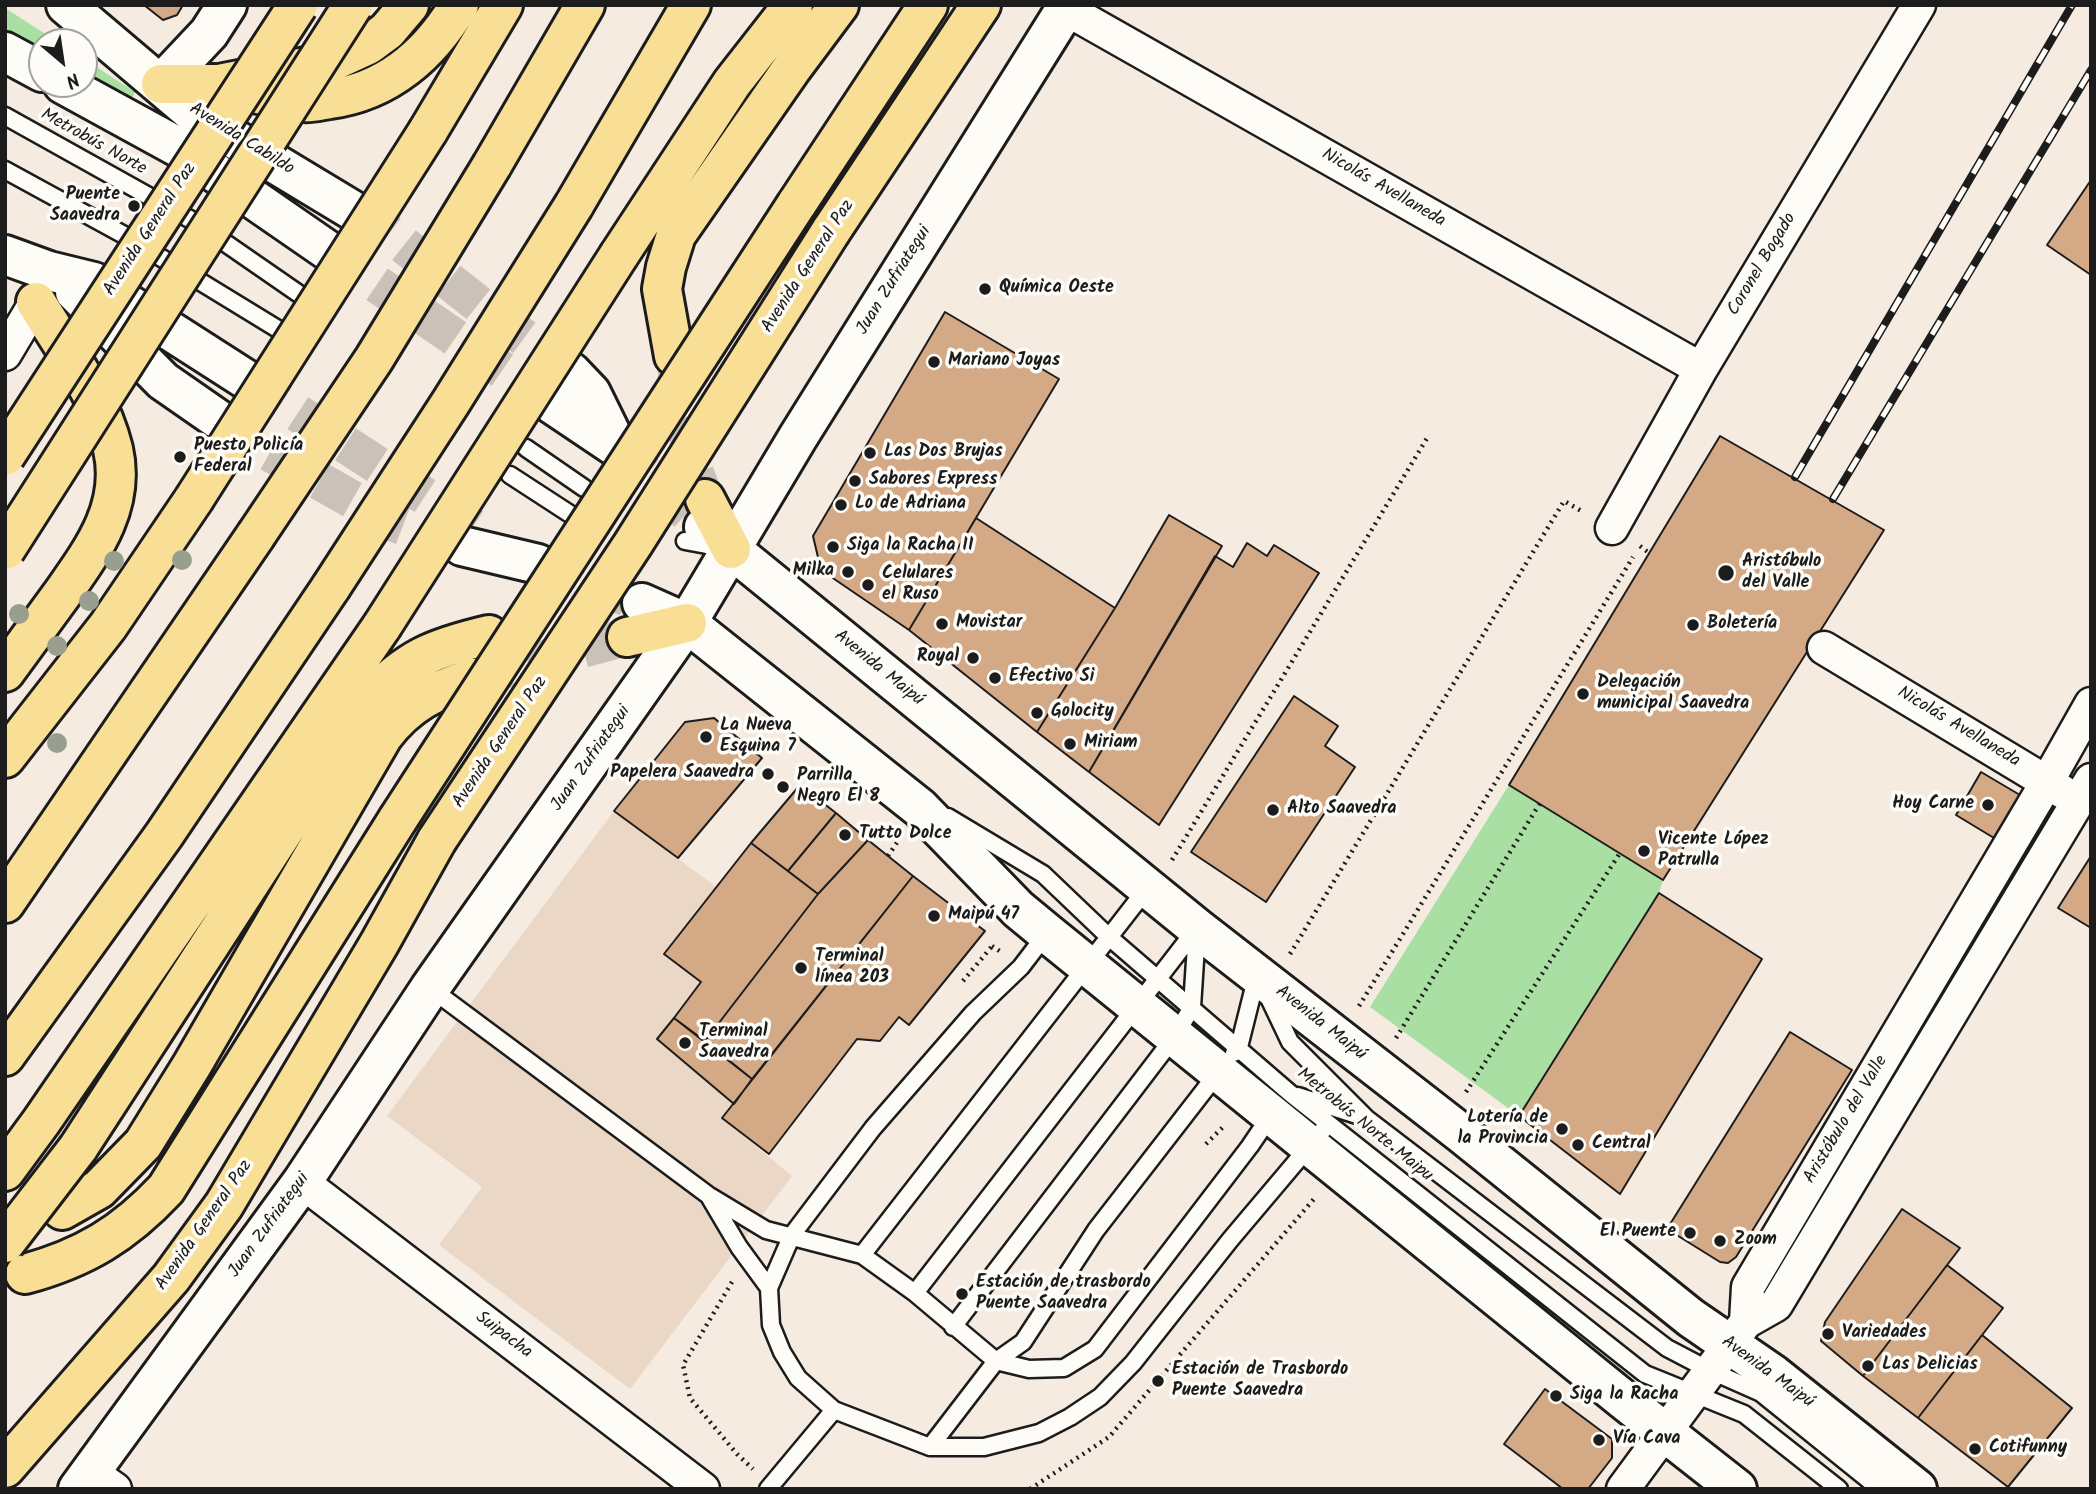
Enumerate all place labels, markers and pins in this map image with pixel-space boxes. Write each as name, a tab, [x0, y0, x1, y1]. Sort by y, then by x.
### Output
place label: Puente Saavedra	[50, 185, 120, 228]
marker: Puente Saavedra	[126, 198, 142, 214]
place label: Química Oeste	[999, 278, 1114, 300]
marker: Química Oeste	[977, 281, 993, 297]
place label: Mariano Joyas	[948, 351, 1060, 373]
marker: Mariano Joyas	[926, 354, 942, 370]
place label: Puesto Policía Federal	[194, 436, 303, 478]
place label: Las Dos Brujas	[884, 442, 1003, 464]
marker: Las Dos Brujas	[862, 445, 878, 461]
marker: Puesto Policía Federal	[172, 449, 188, 465]
place label: Sabores Express	[869, 470, 997, 492]
marker: Sabores Express	[847, 473, 863, 489]
place label: Lo de Adriana	[855, 494, 966, 516]
marker: Lo de Adriana	[833, 497, 849, 513]
place label: Siga la Racha II	[847, 536, 973, 558]
marker: Siga la Racha II	[825, 539, 841, 555]
place label: Aristóbulo del Valle	[1742, 552, 1821, 594]
place label: Milka	[793, 561, 834, 583]
marker: Aristóbulo del Valle	[1716, 563, 1736, 583]
marker: Milka	[840, 564, 856, 580]
place label: Celulares el Ruso	[882, 564, 953, 606]
marker: Celulares el Ruso	[860, 577, 876, 593]
place label: Movistar	[956, 613, 1022, 635]
place label: Boletería	[1707, 614, 1777, 636]
marker: Movistar	[934, 616, 950, 632]
marker: Boletería	[1685, 617, 1701, 633]
place label: Royal	[917, 647, 959, 669]
marker: Royal	[965, 650, 981, 666]
place label: Efectivo Si	[1009, 667, 1094, 689]
marker: Efectivo Si	[987, 670, 1003, 686]
place label: Delegación municipal Saavedra	[1597, 673, 1749, 716]
marker: Delegación municipal Saavedra	[1575, 686, 1591, 702]
place label: Golocity	[1051, 702, 1114, 724]
marker: Golocity	[1029, 705, 1045, 721]
place label: La Nueva Esquina 7	[720, 716, 796, 758]
marker: La Nueva Esquina 7	[698, 729, 714, 745]
place label: Miriam	[1084, 733, 1137, 755]
marker: Miriam	[1062, 736, 1078, 752]
place label: Papelera Saavedra	[610, 763, 754, 785]
marker: Papelera Saavedra	[760, 766, 776, 782]
place label: Parrilla Negro El 8	[797, 766, 880, 808]
marker: Parrilla Negro El 8	[775, 779, 791, 795]
place label: Hoy Carne	[1892, 794, 1974, 816]
marker: Hoy Carne	[1980, 797, 1996, 813]
place label: Alto Saavedra	[1287, 799, 1396, 821]
marker: Alto Saavedra	[1265, 802, 1281, 818]
place label: Tutto Dolce	[859, 824, 951, 846]
marker: Tutto Dolce	[837, 827, 853, 843]
place label: Vicente López Patrulla	[1658, 830, 1769, 872]
marker: Vicente López Patrulla	[1636, 843, 1652, 859]
place label: Maipú 47	[948, 905, 1019, 927]
marker: Maipú 47	[926, 908, 942, 924]
place label: Terminal línea 203	[815, 947, 889, 990]
marker: Terminal línea 203	[793, 960, 809, 976]
place label: Terminal Saavedra	[699, 1022, 769, 1064]
marker: Terminal Saavedra	[677, 1035, 693, 1051]
place label: Lotería de la Provincia	[1458, 1108, 1548, 1150]
marker: Lotería de la Provincia	[1554, 1121, 1570, 1137]
place label: Central	[1592, 1134, 1650, 1156]
marker: Central	[1570, 1137, 1586, 1153]
place label: El Puente	[1600, 1222, 1676, 1244]
marker: El Puente	[1682, 1225, 1698, 1241]
place label: Zoom	[1734, 1230, 1777, 1252]
marker: Zoom	[1712, 1233, 1728, 1249]
place label: Estación de trasbordo Puente Saavedra	[976, 1273, 1151, 1316]
marker: Estación de trasbordo Puente Saavedra	[954, 1286, 970, 1302]
place label: Variedades	[1842, 1323, 1927, 1345]
marker: Variedades	[1820, 1326, 1836, 1342]
place label: Las Delicias	[1882, 1355, 1978, 1377]
marker: Las Delicias	[1860, 1358, 1876, 1374]
place label: Estación de Trasbordo Puente Saavedra	[1172, 1360, 1348, 1402]
marker: Estación de Trasbordo Puente Saavedra	[1150, 1373, 1166, 1389]
place label: Siga la Racha	[1570, 1385, 1678, 1407]
marker: Siga la Racha	[1548, 1388, 1564, 1404]
place label: Vía Cava	[1613, 1429, 1680, 1451]
marker: Vía Cava	[1591, 1432, 1607, 1448]
place label: Cotifunny	[1989, 1438, 2067, 1460]
marker: Cotifunny	[1967, 1441, 1983, 1457]

